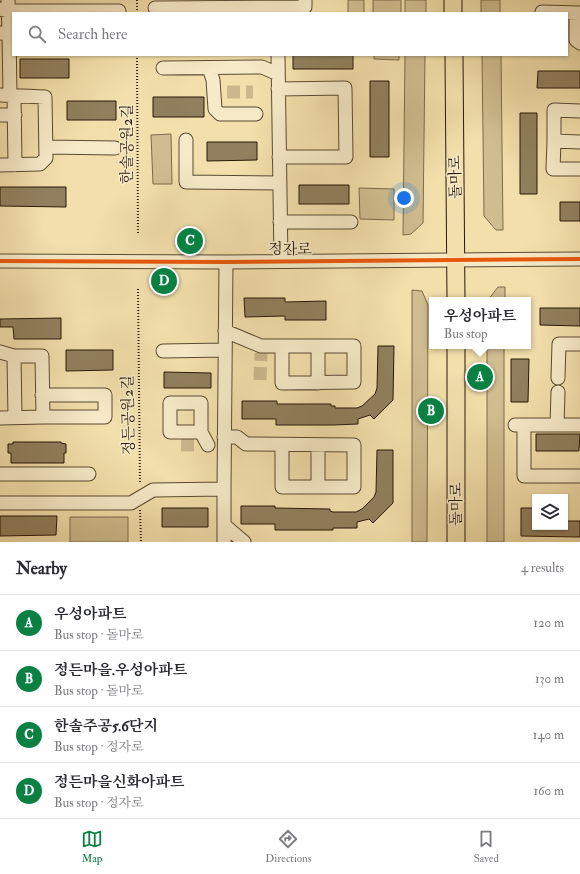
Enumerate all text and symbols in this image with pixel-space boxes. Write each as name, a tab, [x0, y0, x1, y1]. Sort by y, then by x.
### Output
search box	[12, 12, 568, 56]
icon: search	[26, 23, 48, 45]
text: Search here	[58, 25, 127, 44]
street label: 한솔공원2길	[118, 104, 137, 184]
street label: 돌마로	[446, 155, 465, 199]
your location	[394, 188, 414, 208]
pin: C	[177, 226, 203, 256]
street label: 정자로	[268, 240, 312, 259]
pin: D	[151, 266, 177, 296]
popup	[429, 297, 531, 349]
text: 우성아파트	[444, 307, 516, 326]
text: Bus stop	[444, 326, 488, 342]
pin: A	[467, 362, 493, 392]
street label: 정든공원2길	[118, 375, 139, 455]
pin: B	[418, 396, 444, 426]
street label: 돌마로	[447, 482, 466, 526]
map controls	[532, 494, 568, 530]
button: layers	[532, 494, 568, 530]
text: Nearby	[16, 558, 67, 579]
text: 4 results	[521, 560, 564, 576]
text: 우성아파트	[54, 605, 126, 624]
text: A	[25, 615, 33, 631]
text: 120 m	[533, 615, 564, 631]
text: Bus stop · 돌마로	[54, 627, 144, 643]
text: 정든마을.우성아파트	[54, 661, 187, 680]
text: B	[25, 671, 33, 687]
text: 130 m	[535, 671, 564, 687]
text: Bus stop · 돌마로	[54, 683, 144, 699]
text: 한솔주공5.6단지	[54, 717, 158, 736]
text: C	[24, 727, 34, 743]
text: 140 m	[533, 727, 564, 743]
text: Bus stop · 정자로	[54, 739, 144, 755]
text: 정든마을신화아파트	[54, 773, 184, 792]
text: D	[24, 783, 34, 799]
text: 160 m	[533, 783, 564, 799]
text: Bus stop · 정자로	[54, 795, 144, 811]
tab: Map	[81, 828, 103, 865]
tab: Directions	[265, 828, 312, 865]
tab: Saved	[474, 828, 499, 865]

